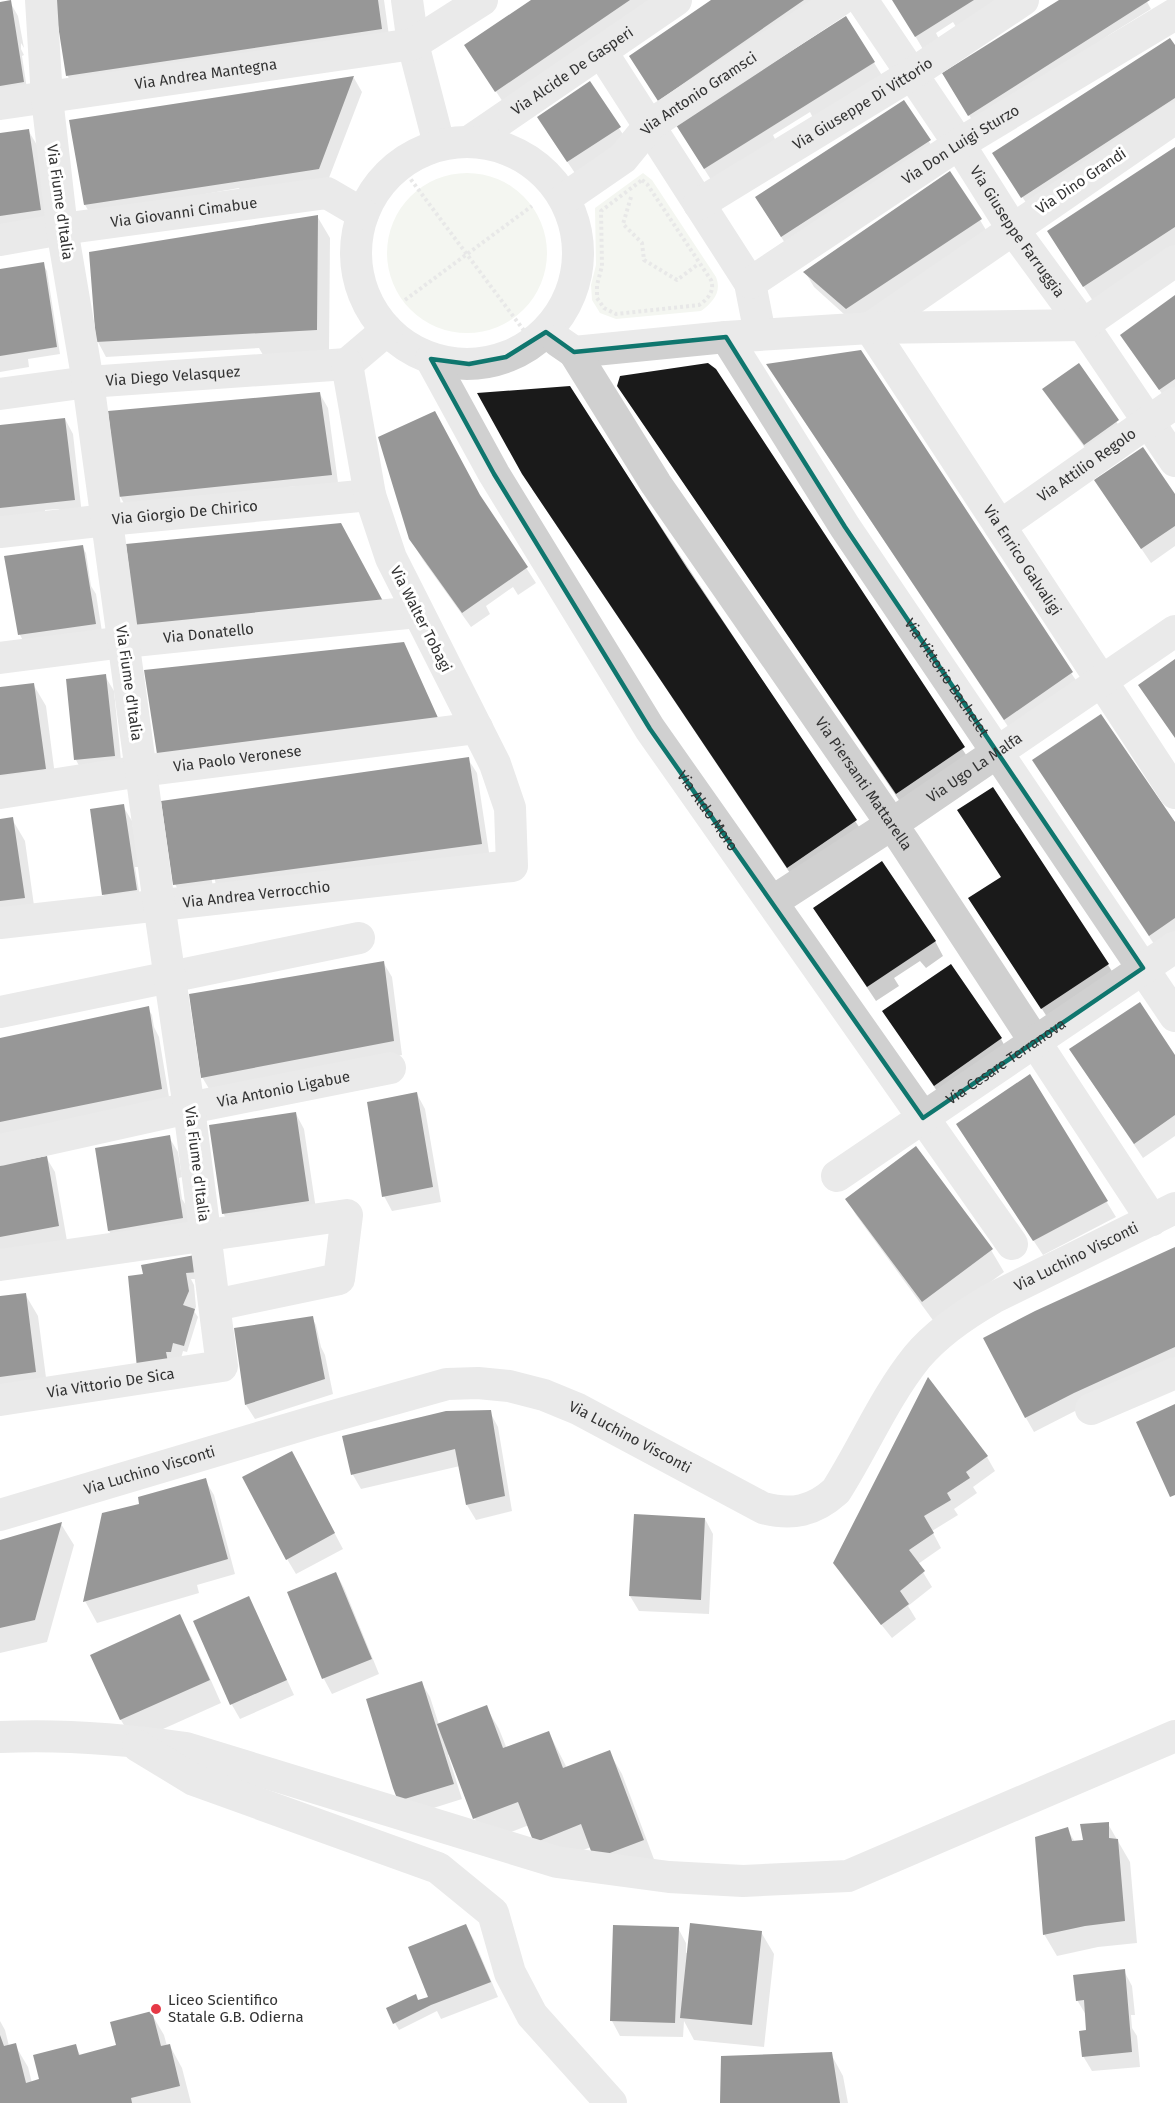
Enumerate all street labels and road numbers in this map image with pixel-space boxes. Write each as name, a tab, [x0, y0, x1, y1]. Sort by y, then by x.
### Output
street label: Via Alcide De Gasperi	[508, 23, 637, 119]
street label: Via Antonio Gramsci	[637, 48, 760, 139]
street label: Via Giuseppe Di Vittorio	[789, 54, 936, 154]
street label: Via Andrea Mantegna	[134, 55, 278, 93]
street label: Via Don Luigi Sturzo	[898, 101, 1023, 188]
street label: Via Fiume d'Italia	[43, 143, 77, 261]
street label: Via Dino Grandi	[1032, 144, 1130, 218]
street label: Via Giuseppe Farruggia	[966, 163, 1069, 301]
street label: Via Giovanni Cimabue	[109, 194, 258, 231]
street label: Via Diego Velasquez	[105, 362, 241, 390]
street label: Via Attilio Regolo	[1034, 424, 1139, 506]
street label: Via Giorgio De Chirico	[111, 497, 259, 528]
street label: Via Enrico Galvaligi	[979, 501, 1065, 619]
street label: Via Walter Tobagi	[386, 563, 456, 675]
street label: Via Vittorio Bachelet	[900, 615, 993, 741]
street label: Via Donatello	[162, 620, 255, 647]
street label: Via Fiume d'Italia	[112, 624, 146, 742]
street label: Via Piersanti Mattarella	[811, 714, 916, 854]
street label: Via Ugo La Malfa	[923, 729, 1026, 807]
street label: Via Paolo Veronese	[172, 742, 303, 776]
street label: Via Aldo Moro	[673, 767, 742, 854]
street label: Via Andrea Verrocchio	[182, 877, 331, 912]
street label: Via Cesare Terranova	[943, 1015, 1069, 1109]
street label: Via Antonio Ligabue	[216, 1067, 352, 1111]
street label: Via Fiume d'Italia	[181, 1105, 213, 1223]
street label: Via Luchino Visconti	[1011, 1219, 1141, 1295]
street label: Via Vittorio De Sica	[46, 1364, 176, 1402]
street label: Via Luchino Visconti	[566, 1397, 694, 1477]
street label: Via Luchino Visconti	[82, 1442, 217, 1499]

